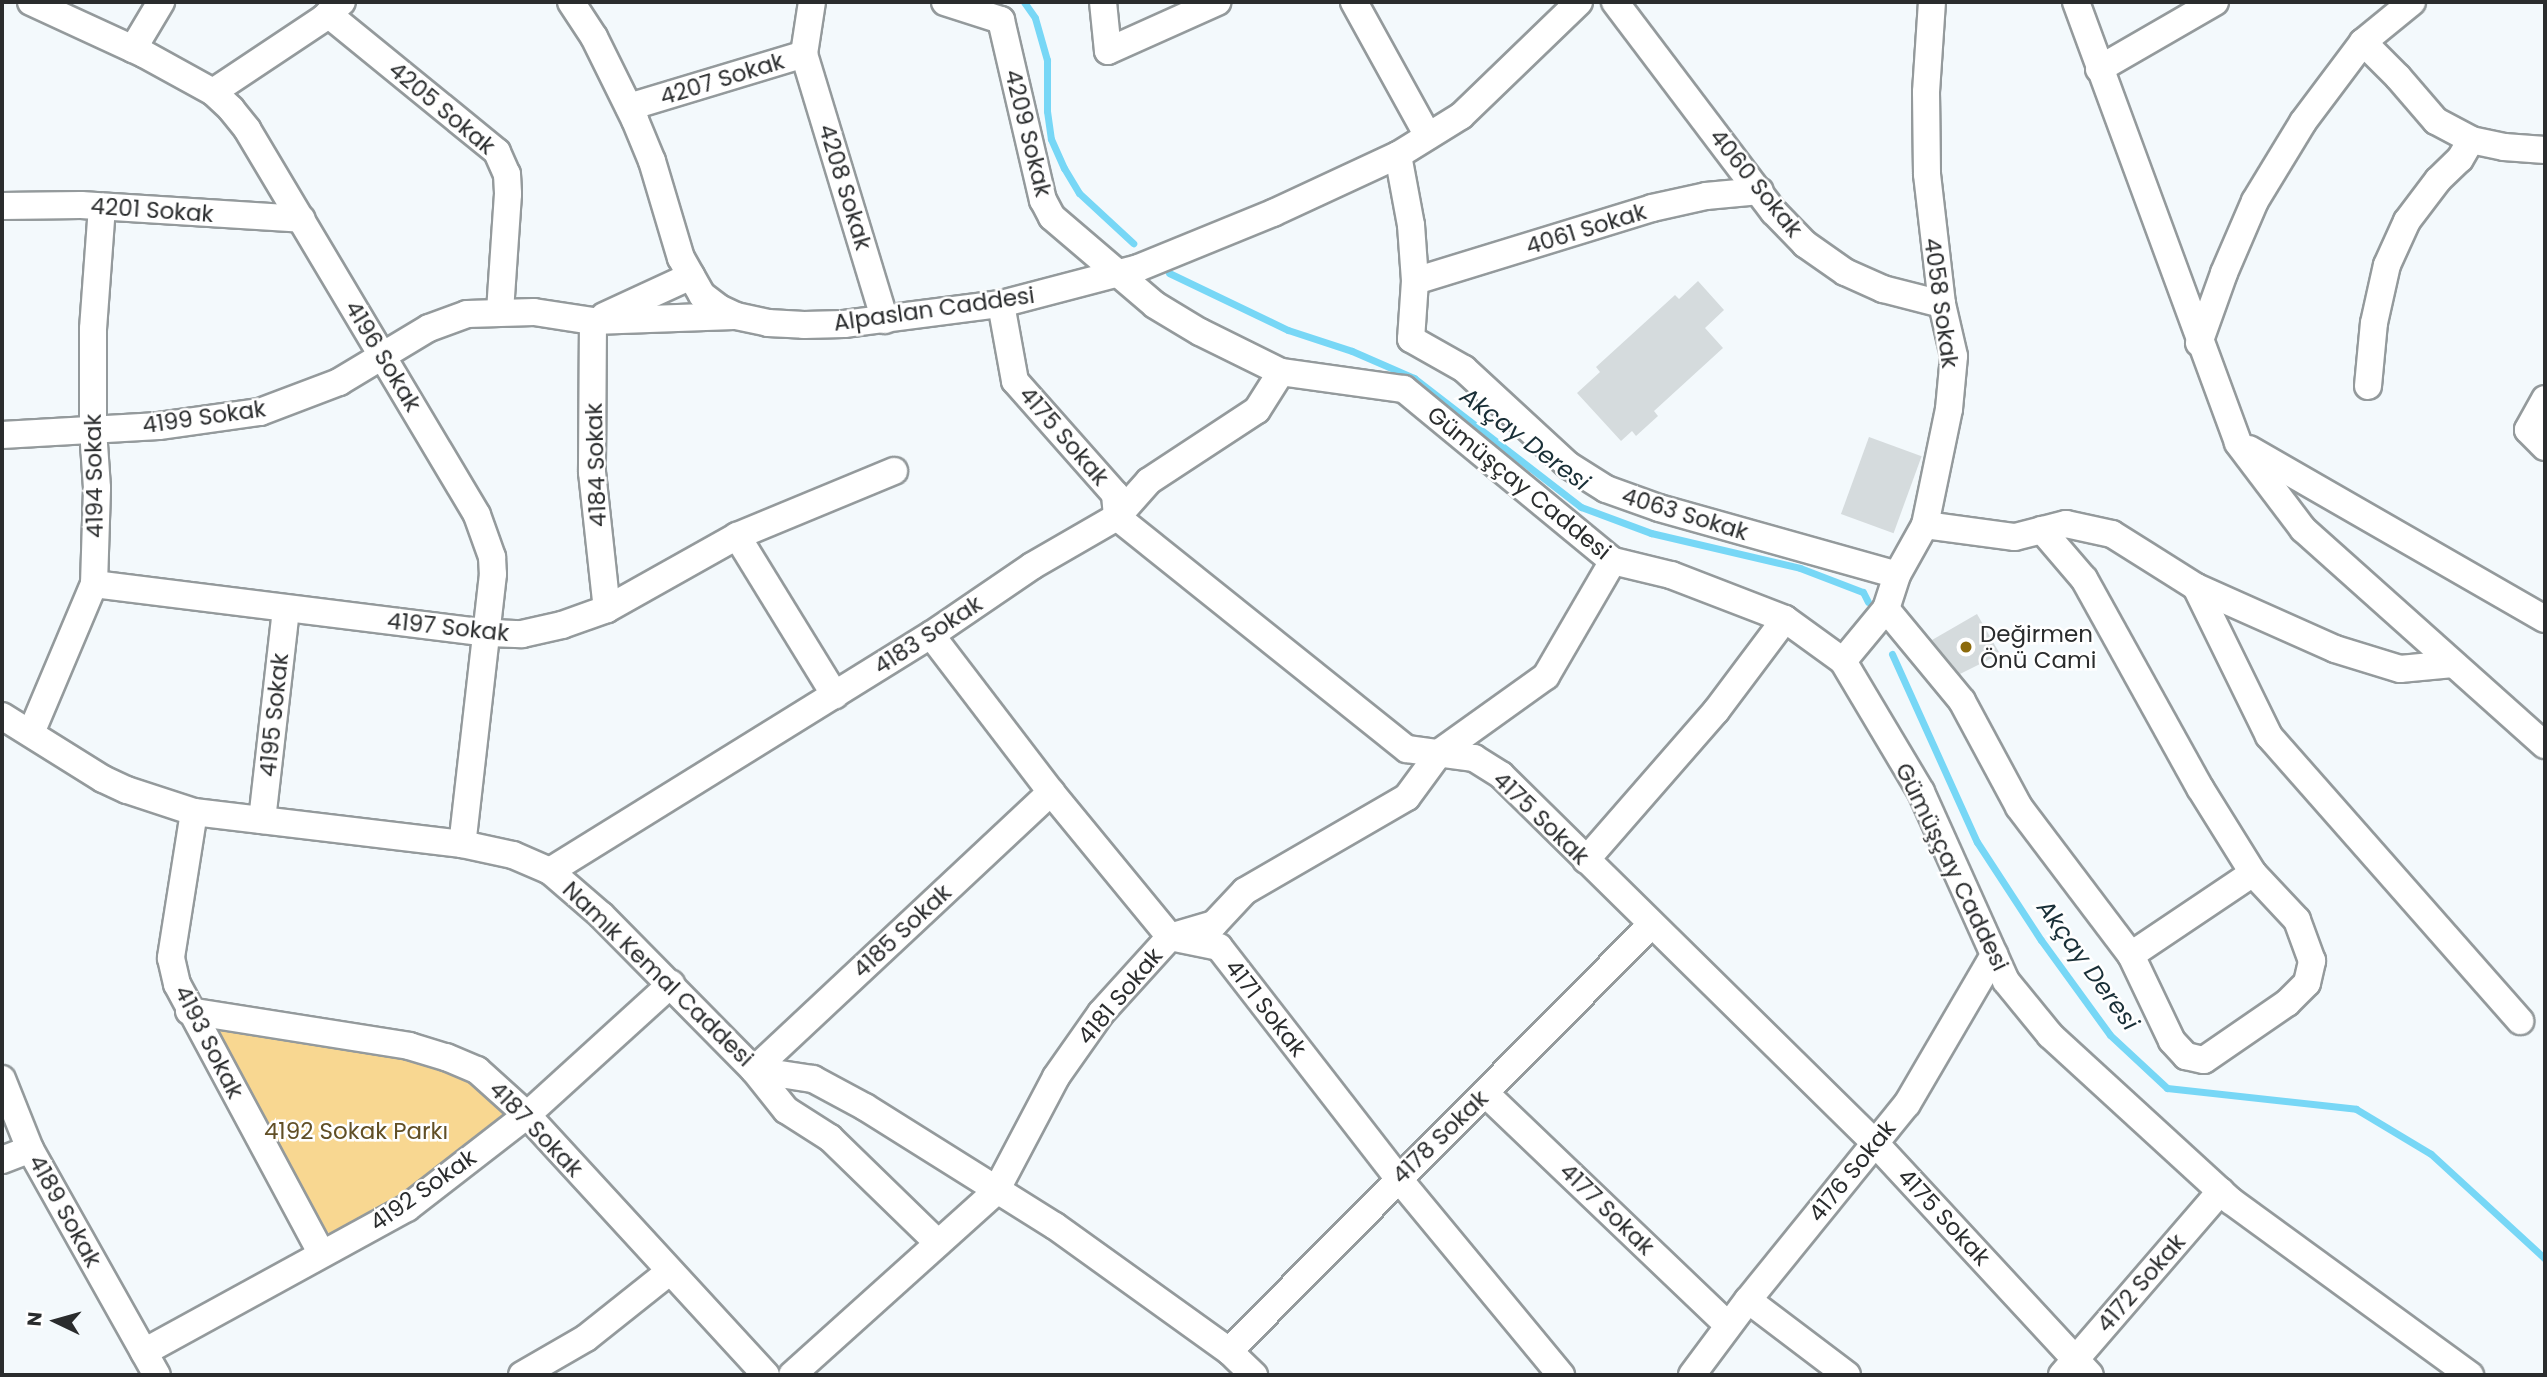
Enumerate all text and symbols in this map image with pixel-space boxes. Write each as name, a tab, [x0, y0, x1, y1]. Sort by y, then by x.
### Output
street label: 4207 Sokak	[657, 47, 787, 111]
street label: 4205 Sokak	[383, 56, 501, 160]
street label: 4209 Sokak	[999, 66, 1057, 200]
street label: 4208 Sokak	[813, 121, 877, 253]
street label: 4060 Sokak	[1704, 123, 1808, 243]
street label: 4201 Sokak	[90, 192, 214, 228]
street label: 4061 Sokak	[1522, 198, 1650, 260]
street label: 4058 Sokak	[1918, 236, 1964, 370]
street label: Alpaslan Caddesi	[832, 281, 1036, 337]
street label: 4196 Sokak	[339, 296, 427, 416]
street label: 4175 Sokak	[1013, 381, 1115, 491]
water label: Akçay Deresi	[1455, 381, 1595, 497]
street label: 4199 Sokak	[140, 395, 268, 439]
street label: Gümüşçay Caddesi	[1422, 401, 1616, 565]
street label: 4184 Sokak	[580, 402, 612, 528]
street label: 4194 Sokak	[79, 414, 109, 538]
street label: 4063 Sokak	[1618, 482, 1752, 546]
street label: 4183 Sokak	[869, 590, 987, 680]
street label: 4197 Sokak	[386, 607, 510, 647]
place label: Değirmen Önü Cami	[1980, 620, 2096, 674]
marker: Değirmen Önü Cami	[1958, 639, 1974, 655]
street label: 4195 Sokak	[254, 652, 294, 778]
street label: Gümüşçay Caddesi	[1890, 759, 2014, 975]
street label: 4175 Sokak	[1487, 766, 1595, 870]
street label: Namık Kemal Caddesi	[557, 876, 759, 1072]
street label: 4185 Sokak	[847, 878, 957, 984]
water label: Akçay Deresi	[2031, 894, 2145, 1036]
street label: 4181 Sokak	[1072, 942, 1168, 1050]
street label: 4171 Sokak	[1220, 954, 1312, 1062]
street label: 4193 Sokak	[169, 981, 249, 1103]
street label: 4187 Sokak	[484, 1075, 588, 1183]
street label: 4178 Sokak	[1386, 1085, 1494, 1189]
street label: 4176 Sokak	[1803, 1115, 1901, 1227]
park label: 4192 Sokak Parkı	[264, 1117, 448, 1145]
street label: 4192 Sokak	[365, 1143, 481, 1237]
street label: 4189 Sokak	[23, 1150, 107, 1272]
street label: 4177 Sokak	[1554, 1157, 1660, 1261]
street label: 4175 Sokak	[1892, 1163, 1996, 1271]
street label: 4172 Sokak	[2091, 1228, 2191, 1338]
north arrow	[21, 1286, 91, 1356]
text: N	[21, 1311, 49, 1327]

